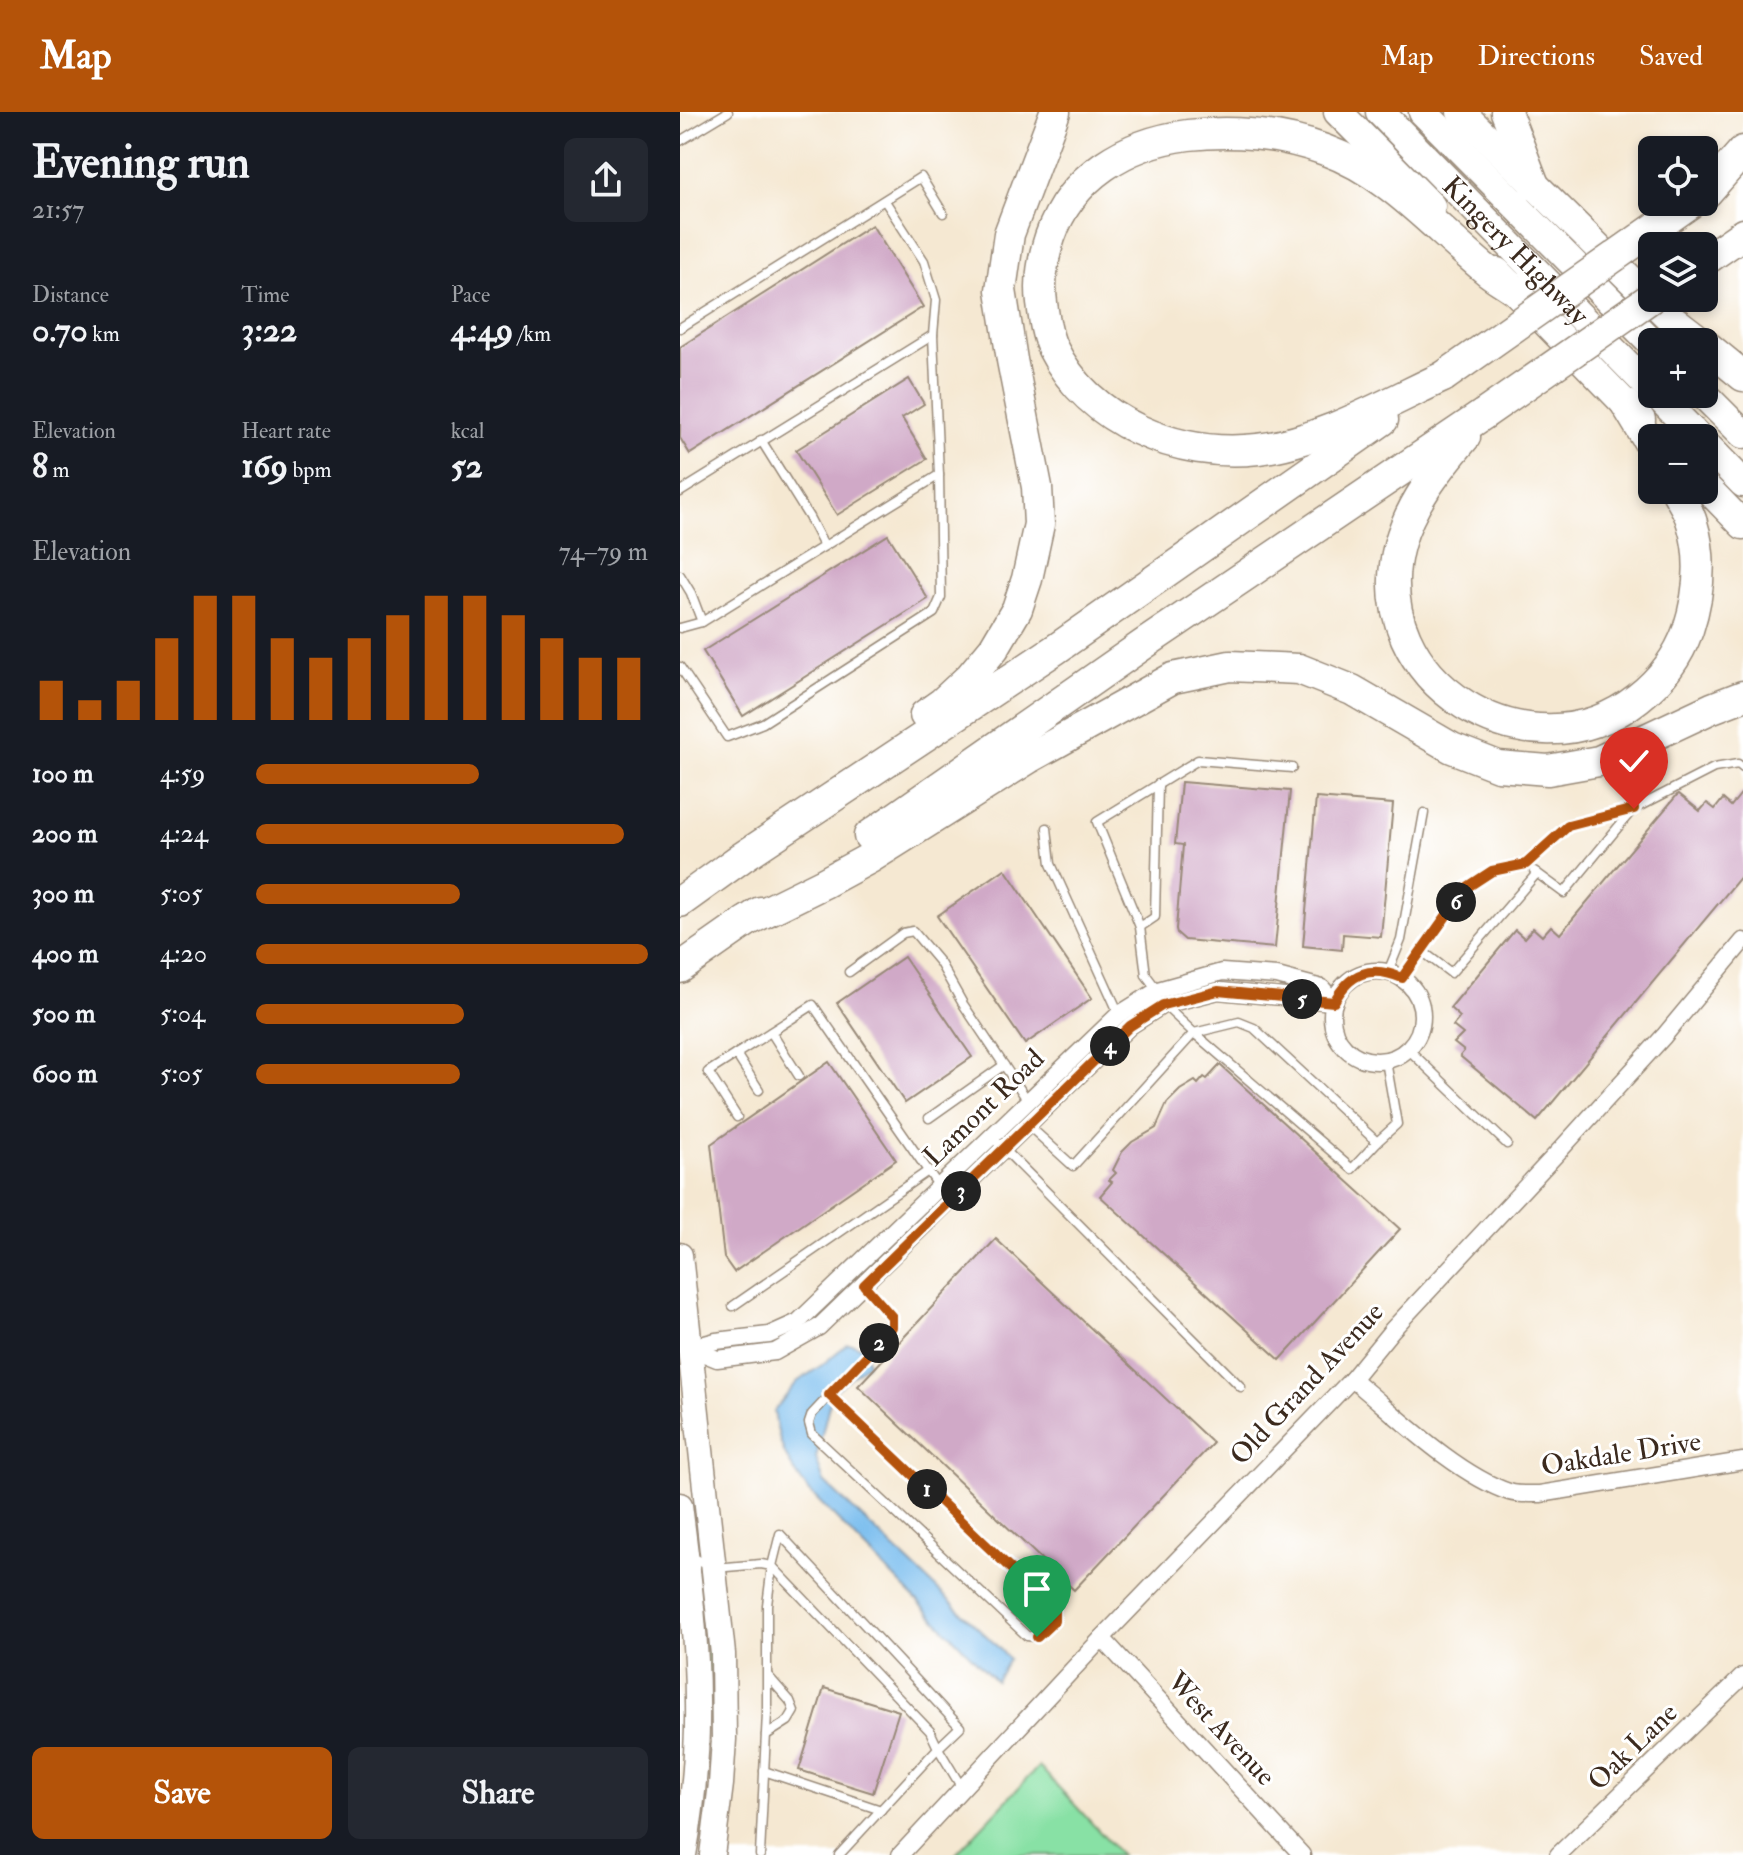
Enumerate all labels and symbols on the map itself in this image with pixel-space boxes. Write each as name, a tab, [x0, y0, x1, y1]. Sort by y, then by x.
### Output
street label: Kingery Highway	[1435, 169, 1597, 333]
pin	[1600, 727, 1668, 809]
pin: 6	[1436, 882, 1476, 922]
pin: 5	[1282, 979, 1322, 1019]
pin: 4	[1090, 1026, 1130, 1066]
street label: Lamont Road	[916, 1042, 1052, 1174]
pin: 3	[941, 1171, 981, 1211]
street label: Old Grand Avenue	[1223, 1295, 1392, 1473]
pin: 2	[859, 1323, 899, 1363]
street label: Oakdale Drive	[1539, 1424, 1704, 1484]
pin: 1	[907, 1469, 947, 1509]
pin	[1003, 1555, 1071, 1637]
street label: West Avenue	[1159, 1664, 1283, 1794]
street label: Oak Lane	[1581, 1695, 1685, 1798]

